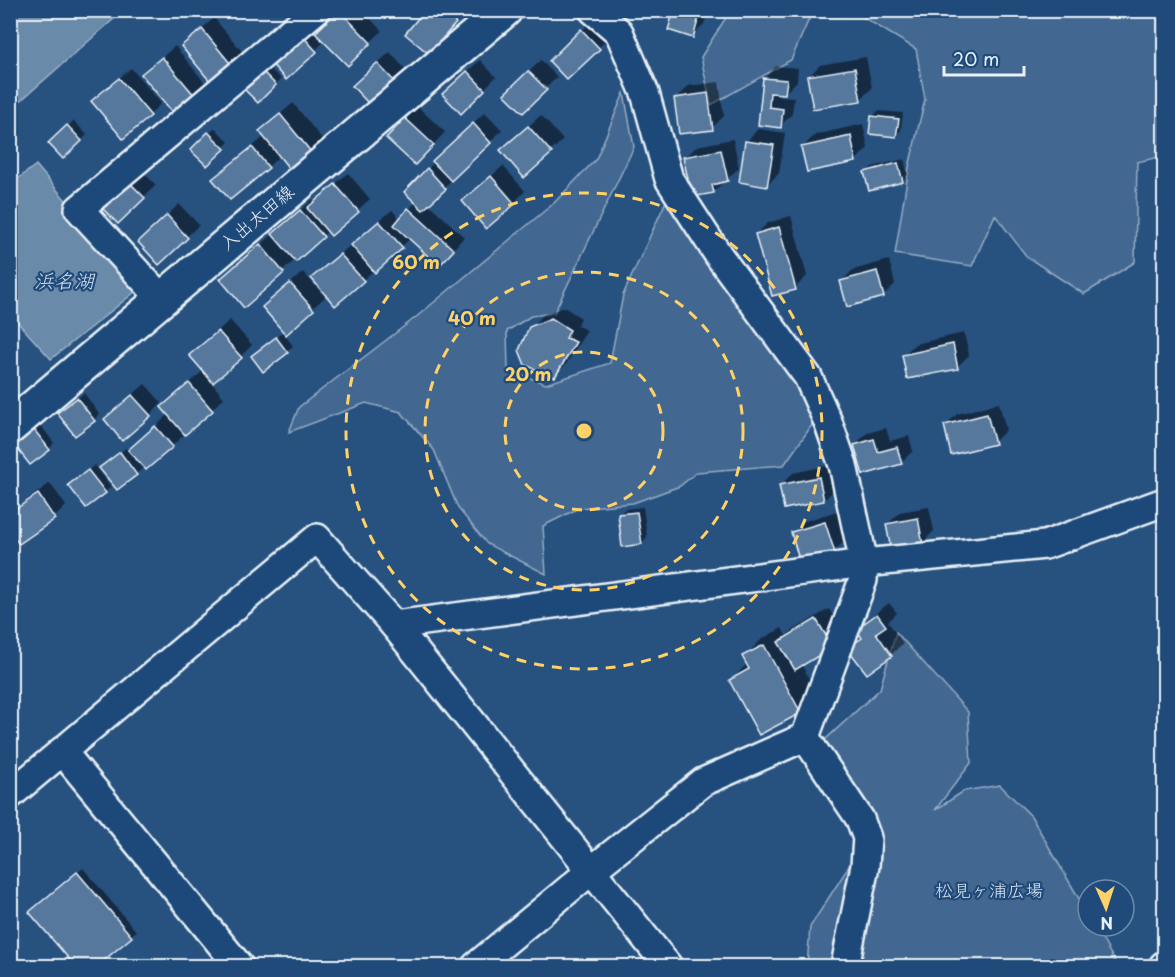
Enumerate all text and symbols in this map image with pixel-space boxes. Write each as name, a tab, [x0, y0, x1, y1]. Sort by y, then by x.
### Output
scale bar	[944, 39, 1024, 77]
text: 20 m	[953, 45, 999, 72]
street label: 入出太田線	[213, 178, 299, 256]
text: 60 m	[392, 248, 440, 275]
water label: 浜名湖	[34, 265, 96, 295]
text: 40 m	[448, 304, 496, 331]
text: 20 m	[505, 360, 551, 387]
centre of rings	[574, 421, 594, 441]
park label: 松見ヶ浦広場	[935, 876, 1043, 903]
north arrow	[1076, 878, 1136, 938]
text: N	[1100, 912, 1114, 936]

